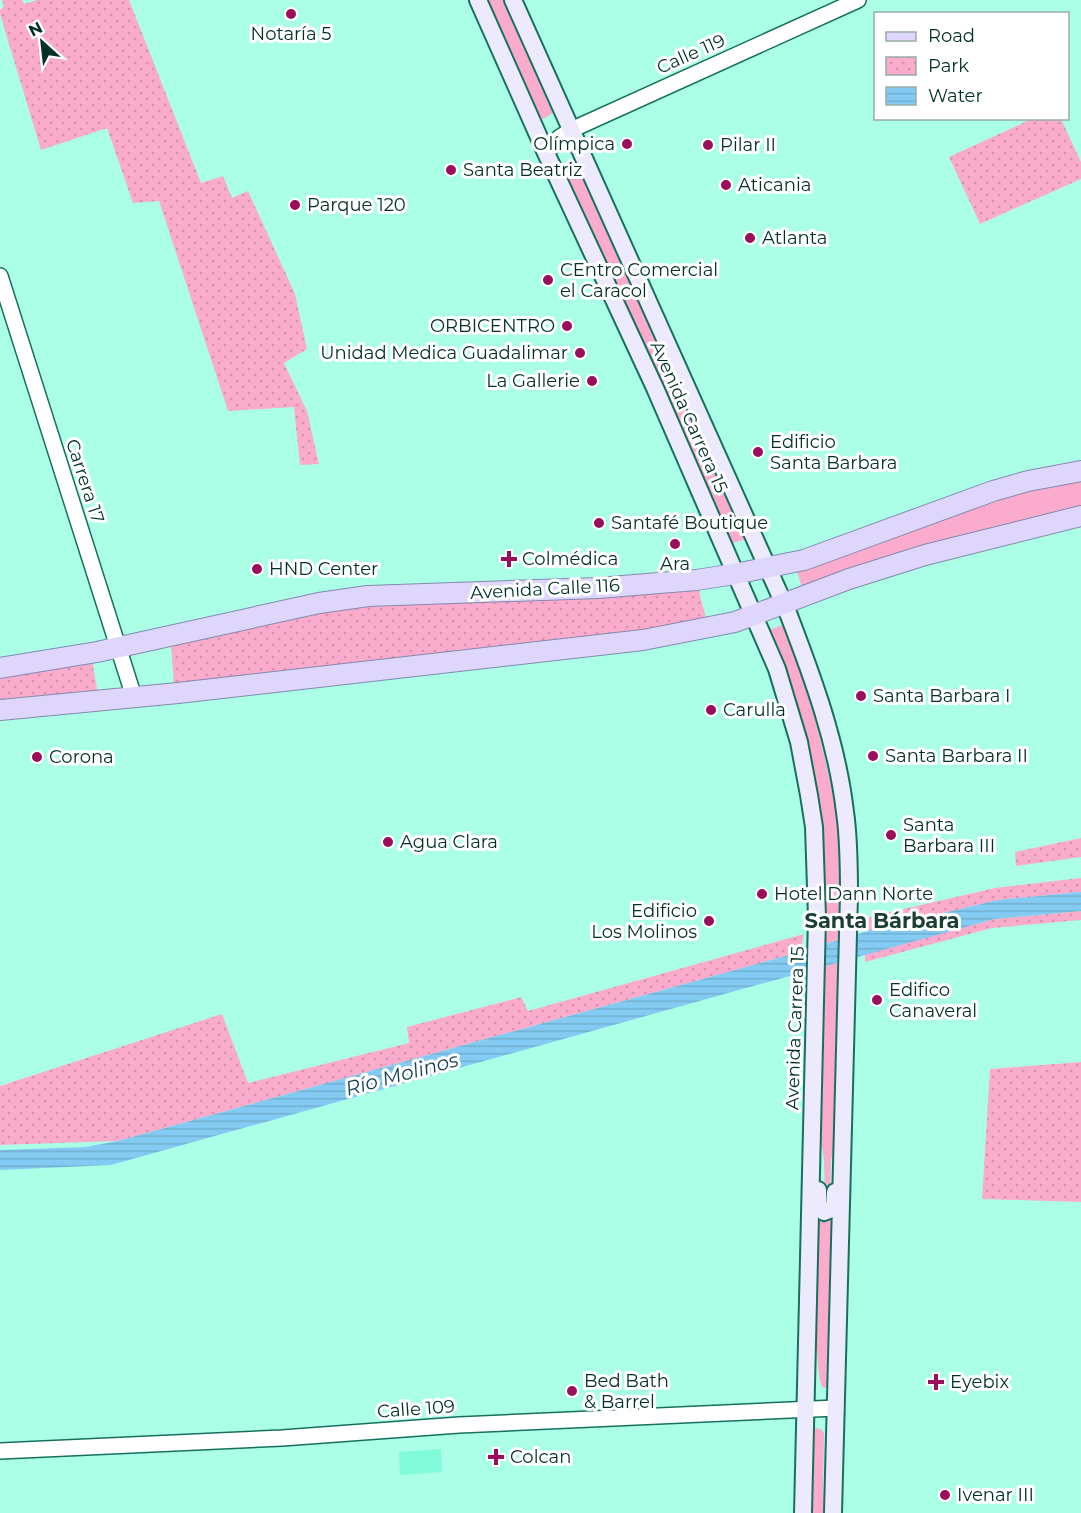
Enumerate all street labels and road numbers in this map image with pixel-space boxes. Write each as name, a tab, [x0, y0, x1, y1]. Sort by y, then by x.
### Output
street label: Calle 119	[653, 29, 729, 79]
street label: Avenida Carrera 15	[646, 338, 732, 496]
street label: Carrera 17	[61, 436, 109, 526]
street label: Avenida Calle 116	[470, 574, 620, 604]
street label: Avenida Carrera 15	[781, 946, 809, 1110]
street label: Calle 109	[376, 1395, 456, 1423]

